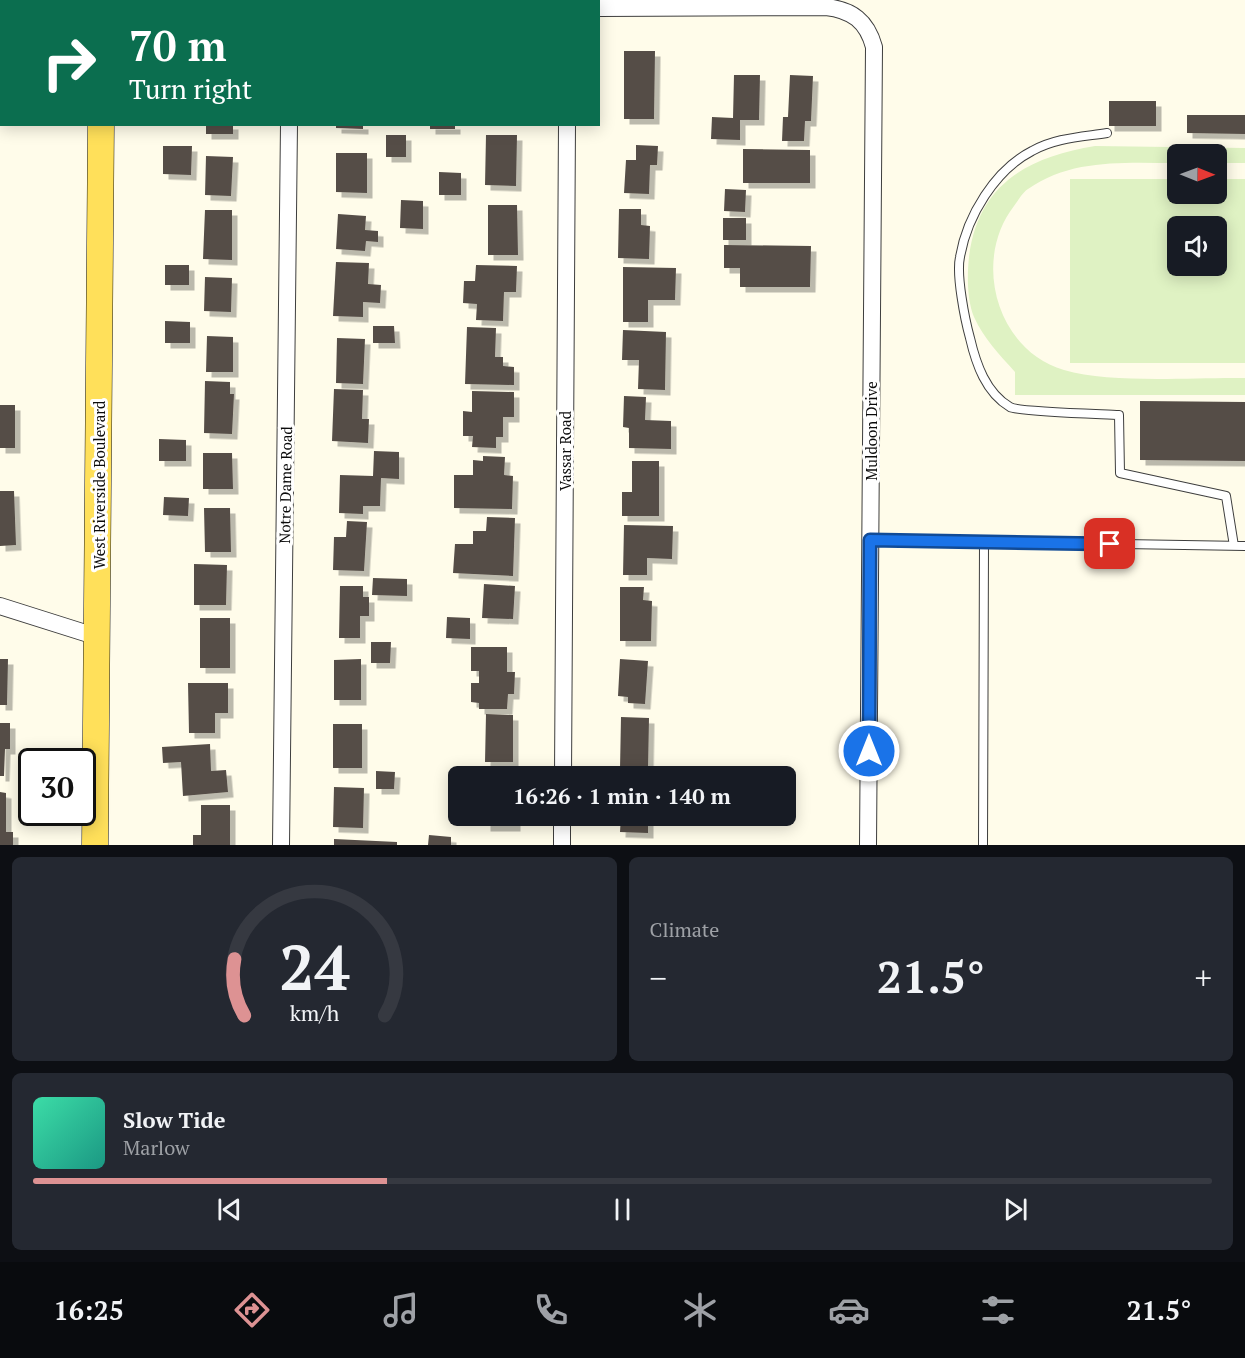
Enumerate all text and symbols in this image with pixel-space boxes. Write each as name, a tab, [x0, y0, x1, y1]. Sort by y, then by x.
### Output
text: 70 m	[129, 17, 227, 73]
icon: right	[30, 24, 108, 102]
text: Turn right	[129, 71, 252, 107]
north arrow	[1167, 144, 1227, 204]
map controls	[1167, 144, 1227, 276]
button: sound	[1167, 216, 1227, 276]
street label: Muldoon Drive	[861, 381, 881, 481]
street label: West Riverside Boulevard	[89, 401, 109, 569]
street label: Vassar Road	[555, 411, 575, 491]
street label: Notre Dame Road	[274, 426, 296, 544]
pin	[1084, 518, 1135, 569]
icon: arrive	[1093, 527, 1126, 560]
position arrow	[837, 719, 901, 783]
speed limit sign: 30	[18, 748, 96, 826]
text: 16:26 · 1 min · 140 m	[513, 781, 731, 810]
text: Climate	[650, 916, 719, 943]
text: 24	[279, 925, 350, 1008]
text: 21.5°	[877, 946, 985, 1006]
text: −	[650, 956, 667, 999]
text: +	[1194, 956, 1212, 999]
text: km/h	[289, 999, 339, 1027]
text: Slow Tide	[123, 1105, 226, 1134]
text: Marlow	[123, 1134, 190, 1161]
icon: previous	[213, 1193, 246, 1226]
icon: pause	[606, 1193, 639, 1226]
icon: next	[999, 1193, 1032, 1226]
icon: directions	[231, 1289, 273, 1331]
icon: music	[380, 1289, 422, 1331]
icon: phone	[530, 1289, 572, 1331]
icon: climate	[679, 1289, 721, 1331]
icon: car	[828, 1289, 870, 1331]
icon: filters	[977, 1289, 1019, 1331]
text: 16:25	[54, 1292, 124, 1328]
text: 21.5°	[1126, 1292, 1191, 1328]

